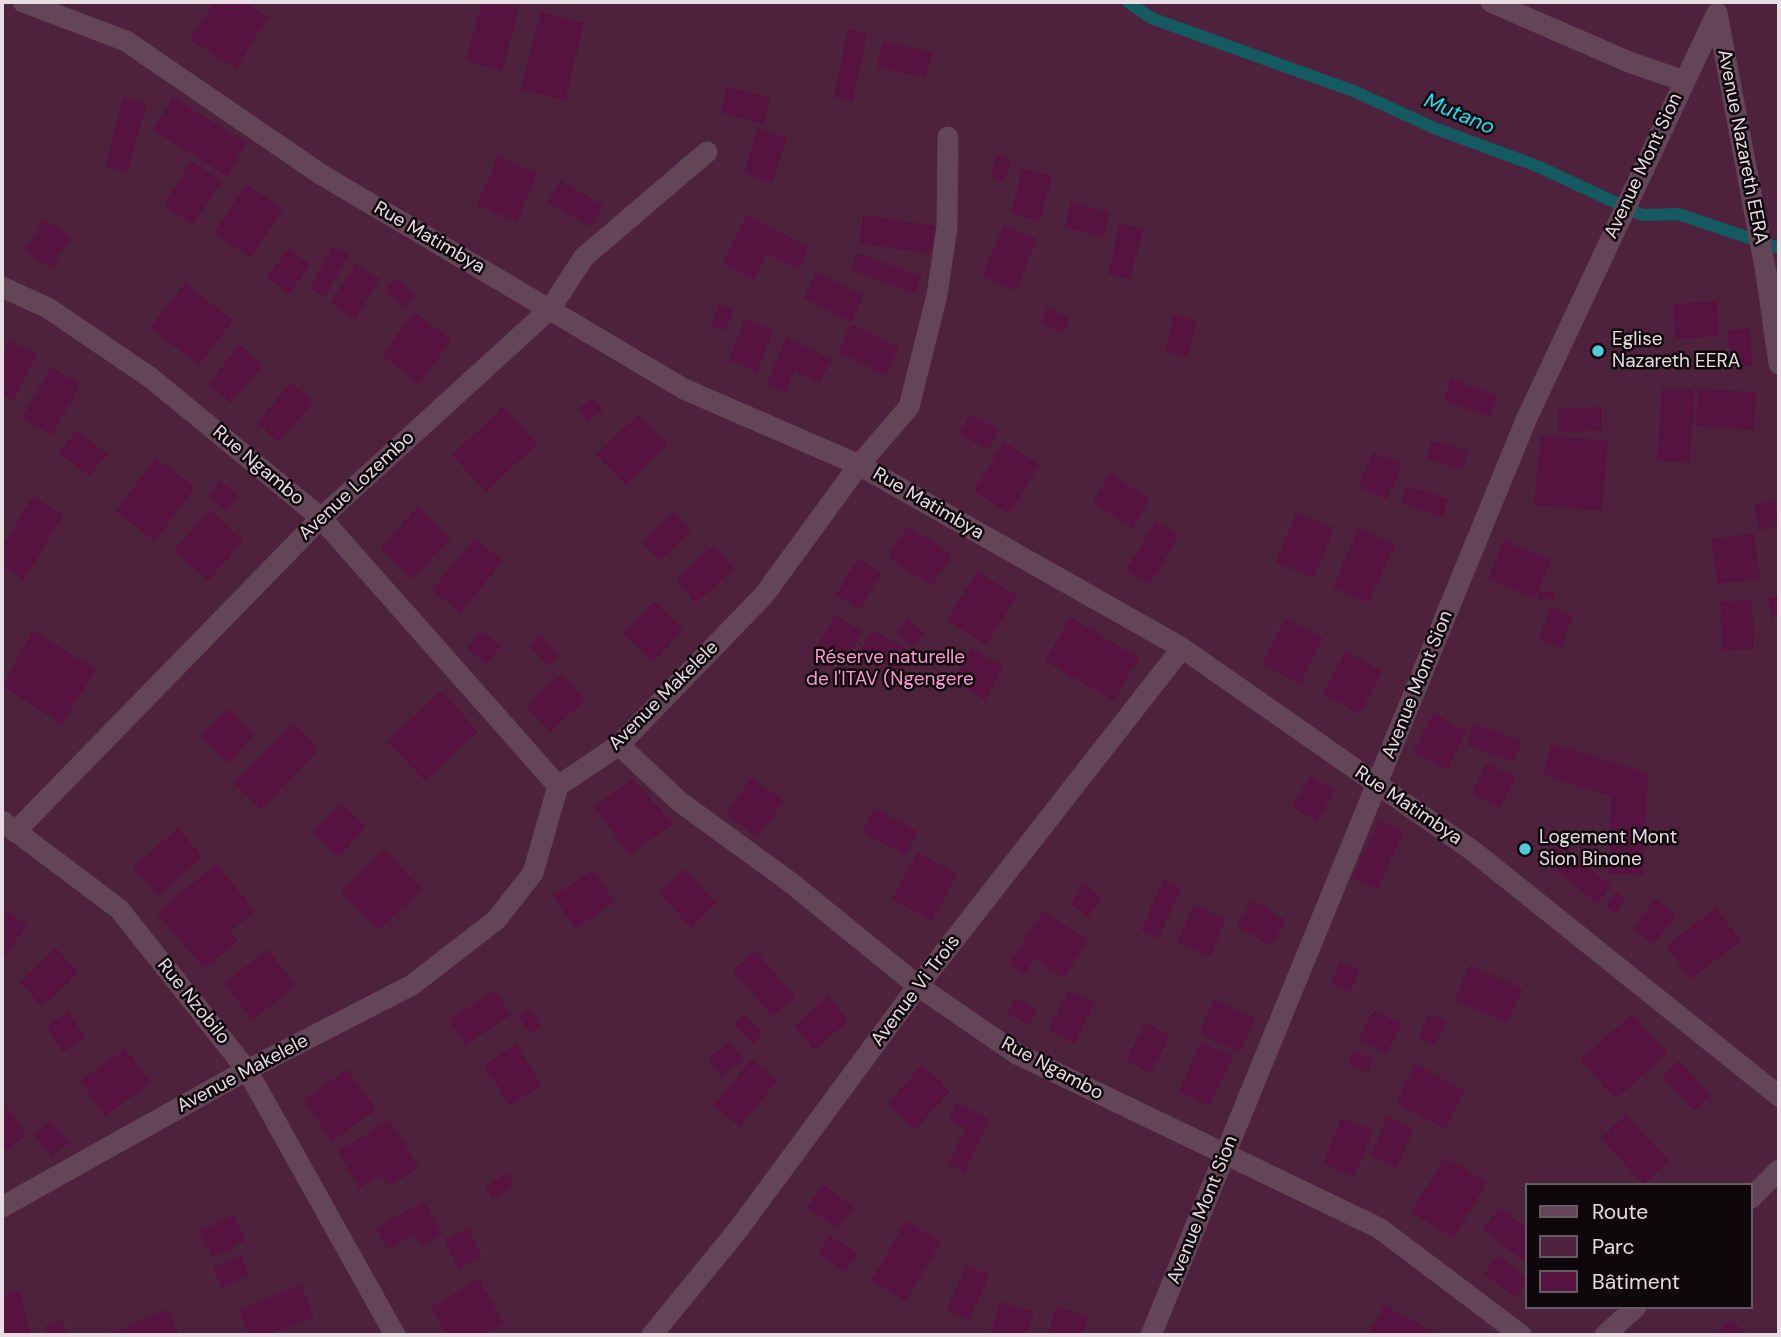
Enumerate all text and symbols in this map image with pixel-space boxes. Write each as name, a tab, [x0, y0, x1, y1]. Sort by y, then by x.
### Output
street label: Avenue Nazareth EERA	[1712, 48, 1772, 246]
water label: Mutano	[1420, 89, 1498, 141]
street label: Avenue Mont Sion	[1600, 90, 1688, 242]
street label: Rue Matimbya	[369, 197, 489, 279]
place label: Eglise Nazareth EERA	[1612, 329, 1740, 373]
marker: Eglise Nazareth EERA	[1590, 343, 1606, 359]
street label: Rue Ngambo	[208, 421, 308, 511]
street label: Avenue Lozembo	[294, 426, 420, 546]
street label: Rue Matimbya	[868, 463, 988, 545]
street label: Avenue Mont Sion	[1378, 607, 1458, 763]
street label: Avenue Makelele	[604, 636, 724, 756]
park label: Réserve naturelle de l'ITAV (Ngengere	[806, 647, 974, 691]
street label: Rue Matimbya	[1350, 762, 1466, 850]
place label: Logement Mont Sion Binone	[1539, 827, 1677, 871]
marker: Logement Mont Sion Binone	[1517, 841, 1533, 857]
street label: Avenue Vi Trois	[867, 931, 965, 1051]
street label: Rue Nzobilo	[152, 955, 234, 1049]
street label: Avenue Makelele	[173, 1030, 313, 1118]
street label: Rue Ngambo	[997, 1033, 1107, 1105]
street label: Avenue Mont Sion	[1163, 1132, 1243, 1288]
legend	[1526, 1183, 1753, 1309]
text: Route	[1592, 1198, 1648, 1226]
text: Parc	[1592, 1233, 1635, 1261]
text: Bâtiment	[1592, 1268, 1680, 1296]

